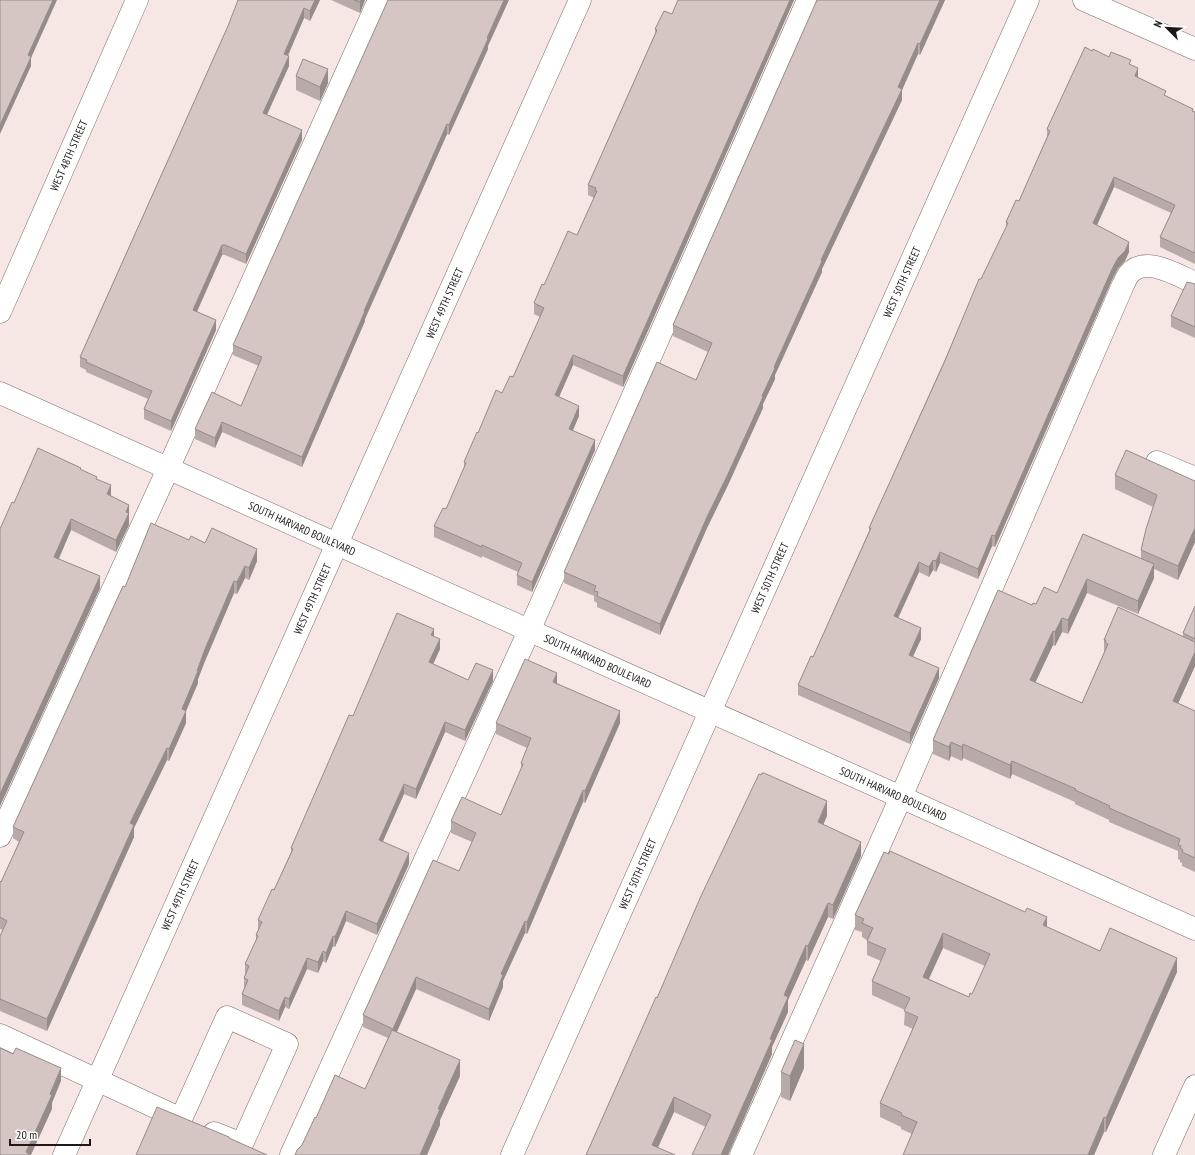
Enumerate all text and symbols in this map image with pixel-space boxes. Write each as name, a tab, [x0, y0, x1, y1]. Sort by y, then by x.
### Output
north arrow	[1147, 8, 1187, 48]
text: N	[1150, 18, 1165, 29]
street label: WEST 48TH STREET	[47, 118, 91, 193]
street label: WEST 50TH STREET	[880, 244, 924, 320]
street label: WEST 49TH STREET	[423, 265, 467, 341]
street label: SOUTH HARVARD BOULEVARD	[246, 498, 358, 559]
street label: WEST 50TH STREET	[748, 540, 792, 616]
street label: WEST 49TH STREET	[290, 561, 334, 637]
street label: SOUTH HARVARD BOULEVARD	[542, 631, 654, 691]
street label: SOUTH HARVARD BOULEVARD	[837, 764, 949, 824]
street label: WEST 50TH STREET	[616, 836, 660, 911]
street label: WEST 49TH STREET	[158, 857, 202, 932]
scale bar	[10, 1121, 90, 1147]
text: 20 m	[16, 1127, 37, 1142]

